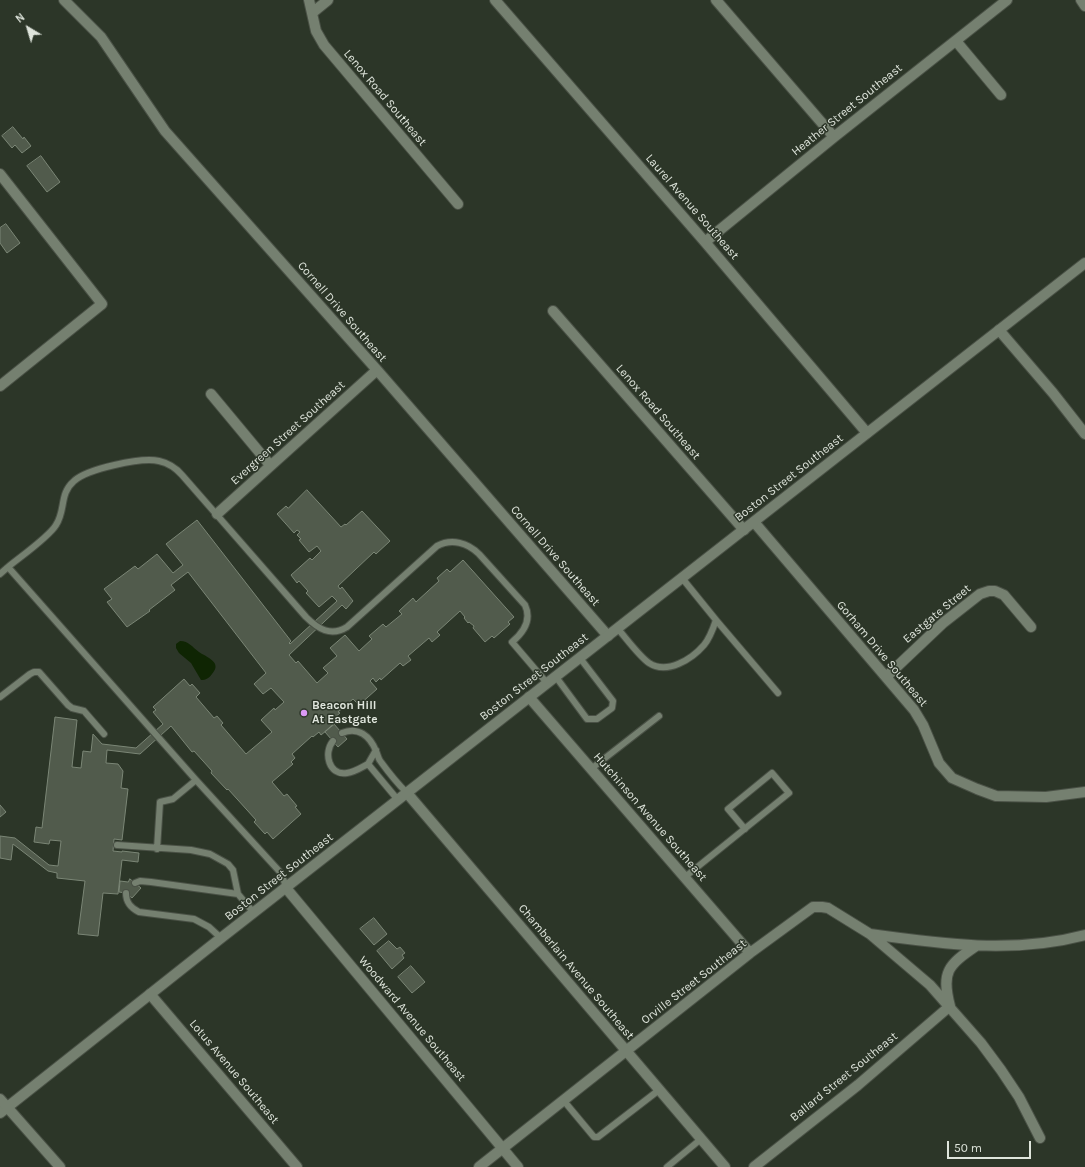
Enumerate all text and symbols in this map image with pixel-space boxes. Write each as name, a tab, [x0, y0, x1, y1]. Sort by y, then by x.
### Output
north arrow	[8, 8, 48, 48]
text: N	[13, 11, 27, 26]
street label: Lenox Road Southeast	[340, 47, 430, 149]
street label: Heather Street Southeast	[789, 61, 905, 159]
street label: Laurel Avenue Southeast	[642, 151, 742, 263]
street label: Cornell Drive Southeast	[294, 259, 390, 365]
street label: Lenox Road Southeast	[613, 361, 703, 463]
street label: Evergreen Street Southeast	[228, 378, 348, 488]
street label: Boston Street Southeast	[732, 431, 846, 525]
street label: Cornell Drive Southeast	[507, 503, 603, 609]
street label: Eastgate Street	[900, 581, 974, 647]
street label: Gorham Drive Southeast	[833, 598, 931, 710]
street label: Boston Street Southeast	[477, 630, 591, 724]
place label: Beacon Hill At Eastgate	[312, 699, 377, 727]
marker: Beacon Hill At Eastgate	[299, 708, 309, 718]
street label: Hutchinson Avenue Southeast	[590, 750, 710, 884]
street label: Boston Street Southeast	[222, 830, 336, 924]
street label: Chamberlain Avenue Southeast	[515, 901, 637, 1043]
street label: Orville Street Southeast	[638, 936, 750, 1028]
street label: Woodward Avenue Southeast	[355, 953, 469, 1085]
street label: Lotus Avenue Southeast	[186, 1017, 282, 1127]
street label: Ballard Street Southeast	[787, 1029, 901, 1125]
scale bar	[949, 1133, 1033, 1159]
text: 50 m	[954, 1141, 982, 1155]

